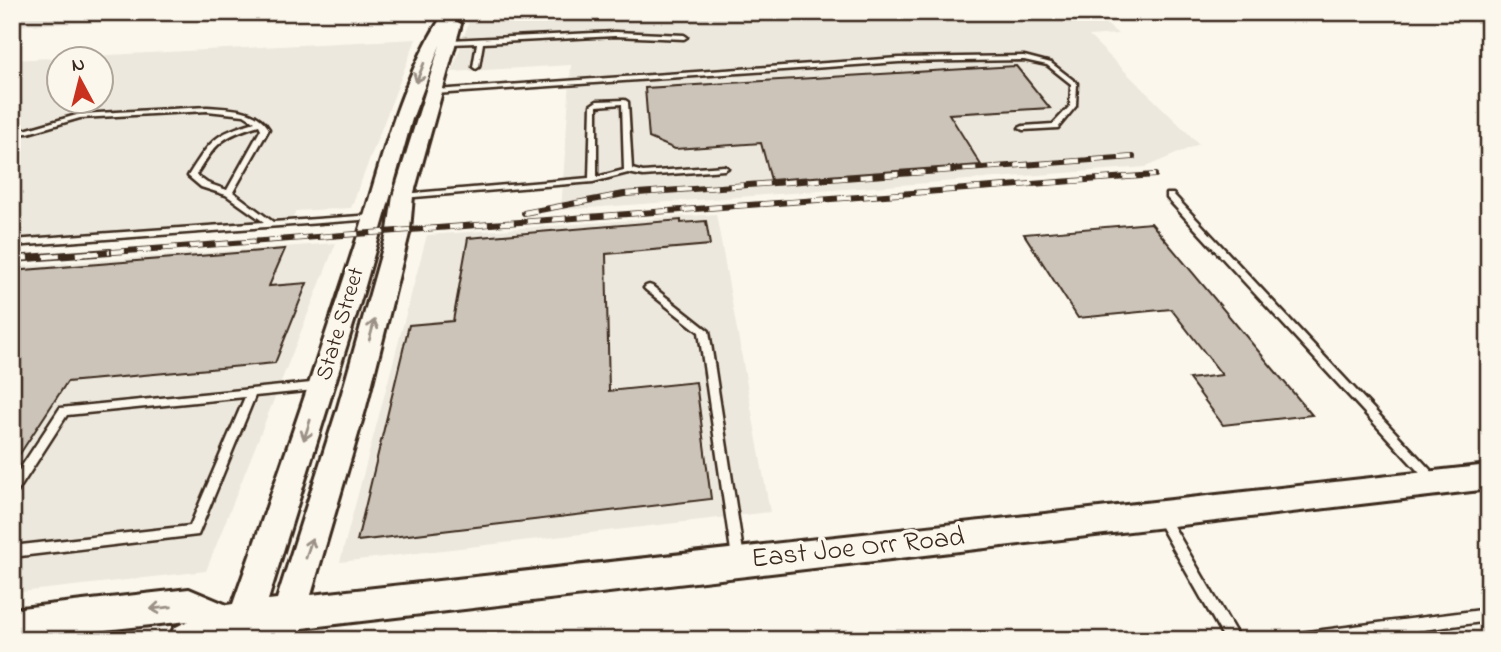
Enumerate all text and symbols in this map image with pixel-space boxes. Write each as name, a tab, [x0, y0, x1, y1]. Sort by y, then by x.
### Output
north arrow	[46, 46, 116, 116]
text: N	[70, 51, 86, 80]
one-way arrow	[413, 62, 426, 84]
street label: State Street	[308, 263, 374, 385]
one-way arrow	[366, 319, 379, 342]
one-way arrow	[300, 419, 312, 441]
street label: East Joe Orr Road	[749, 517, 967, 581]
one-way arrow	[303, 538, 316, 560]
one-way arrow	[151, 602, 173, 615]

